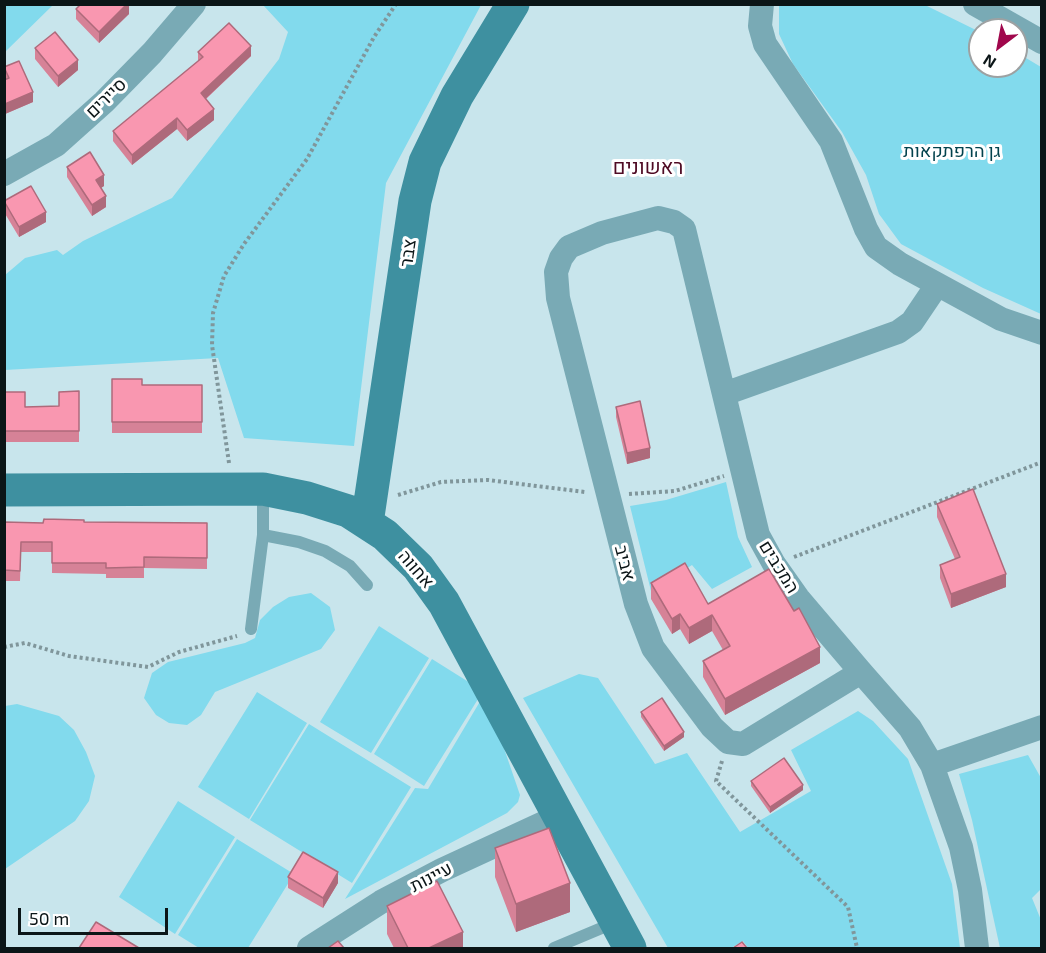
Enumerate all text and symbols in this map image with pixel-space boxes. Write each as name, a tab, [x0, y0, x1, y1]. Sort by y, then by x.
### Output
north arrow	[968, 18, 1028, 78]
text: N	[979, 51, 999, 73]
street label: סיירים	[81, 74, 131, 122]
park label: גן הרפתקאות	[903, 140, 1001, 162]
district label: ראשונים	[613, 155, 683, 179]
street label: צבר	[395, 238, 421, 268]
street label: המכבים	[754, 537, 804, 597]
street label: אביב	[610, 543, 640, 583]
street label: אחווה	[394, 545, 438, 593]
street label: עיינות	[406, 857, 456, 897]
scale bar	[21, 896, 171, 934]
text: 50 m	[29, 907, 69, 929]

